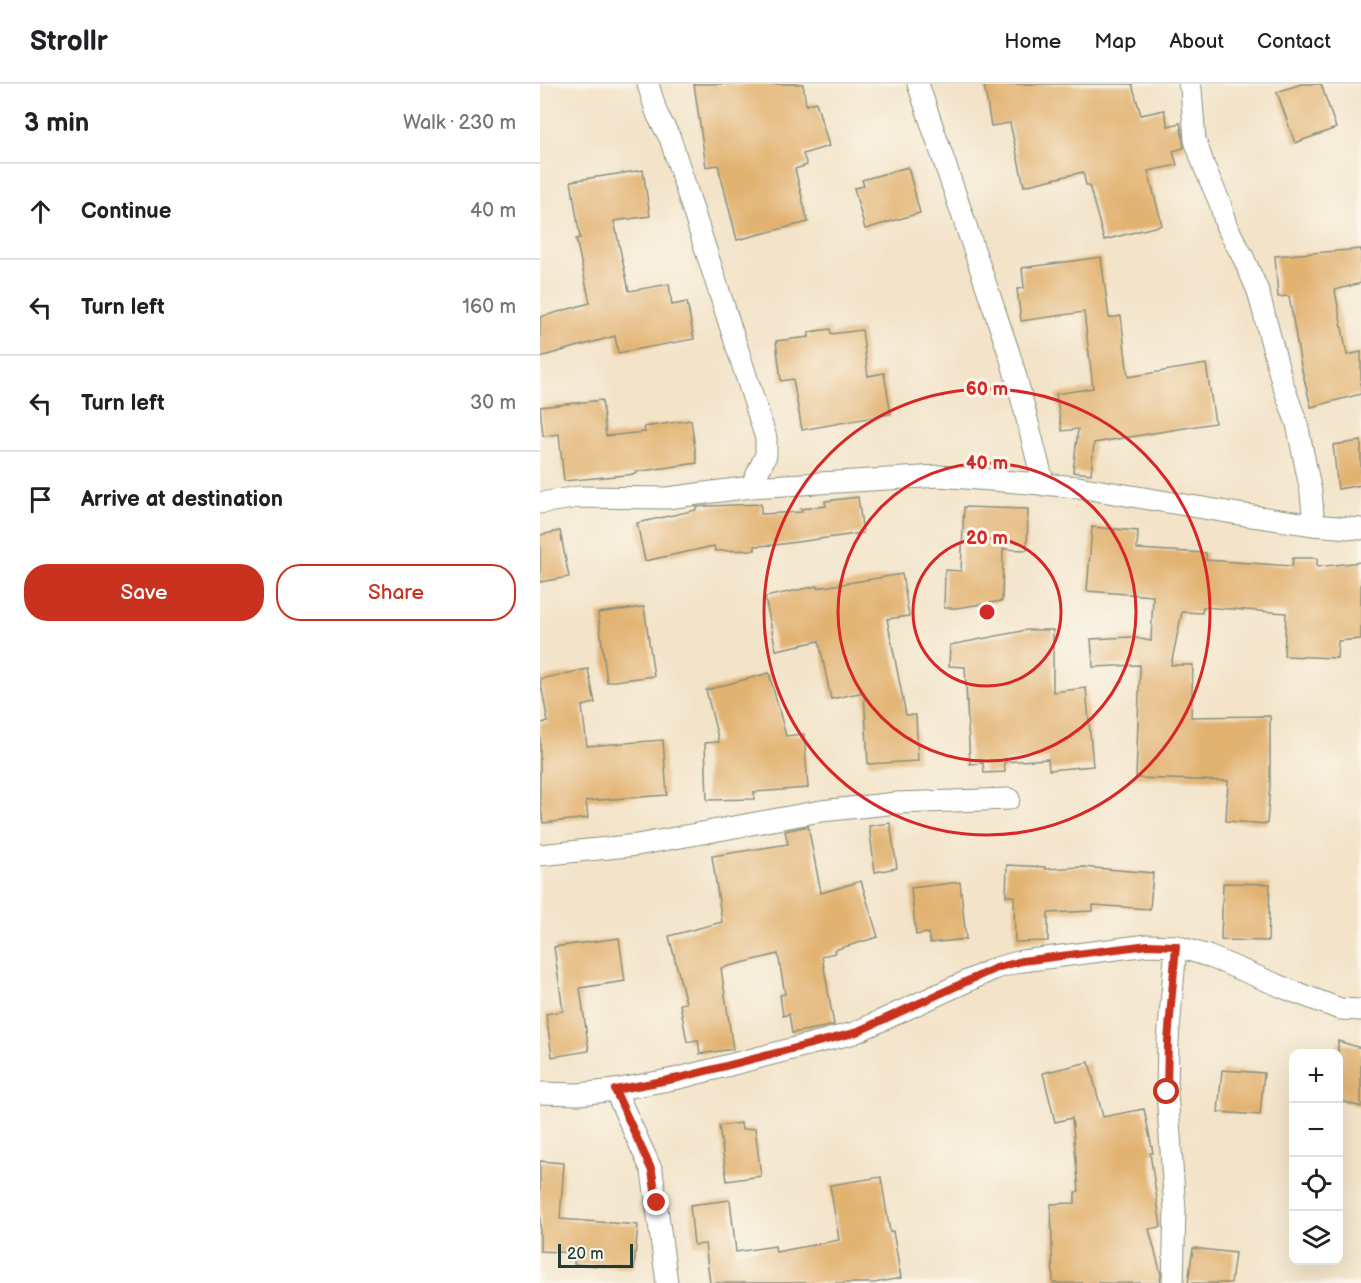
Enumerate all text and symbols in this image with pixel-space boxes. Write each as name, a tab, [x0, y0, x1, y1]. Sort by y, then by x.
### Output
text: Strollr	[30, 25, 108, 58]
text: Home	[1004, 29, 1061, 54]
text: Map	[1094, 29, 1136, 54]
text: About	[1169, 29, 1224, 54]
text: Contact	[1257, 29, 1331, 54]
text: 3 min	[24, 108, 89, 139]
text: Walk · 230 m	[403, 111, 516, 135]
icon: ahead	[24, 195, 57, 228]
text: Continue	[81, 198, 171, 225]
text: 40 m	[470, 199, 516, 223]
icon: left	[24, 291, 57, 324]
text: Turn left	[81, 294, 165, 321]
text: 160 m	[462, 295, 516, 319]
text: 60 m	[966, 379, 1008, 400]
icon: left	[24, 387, 57, 420]
text: Turn left	[81, 390, 165, 417]
text: 30 m	[470, 391, 516, 415]
text: 40 m	[966, 453, 1008, 474]
icon: arrive	[24, 483, 57, 516]
text: Arrive at destination	[81, 486, 283, 513]
text: 20 m	[966, 528, 1008, 549]
button: Save	[24, 564, 264, 621]
button: Share	[276, 564, 516, 621]
centre of rings	[977, 602, 997, 622]
map controls	[1289, 1049, 1343, 1265]
button: +	[1289, 1049, 1343, 1103]
route start	[1153, 1078, 1179, 1104]
button: −	[1289, 1103, 1343, 1157]
button: locate	[1289, 1157, 1343, 1211]
route end	[643, 1189, 669, 1215]
button: layers	[1289, 1211, 1343, 1265]
scale bar	[558, 1241, 633, 1268]
text: 20 m	[567, 1245, 603, 1264]

